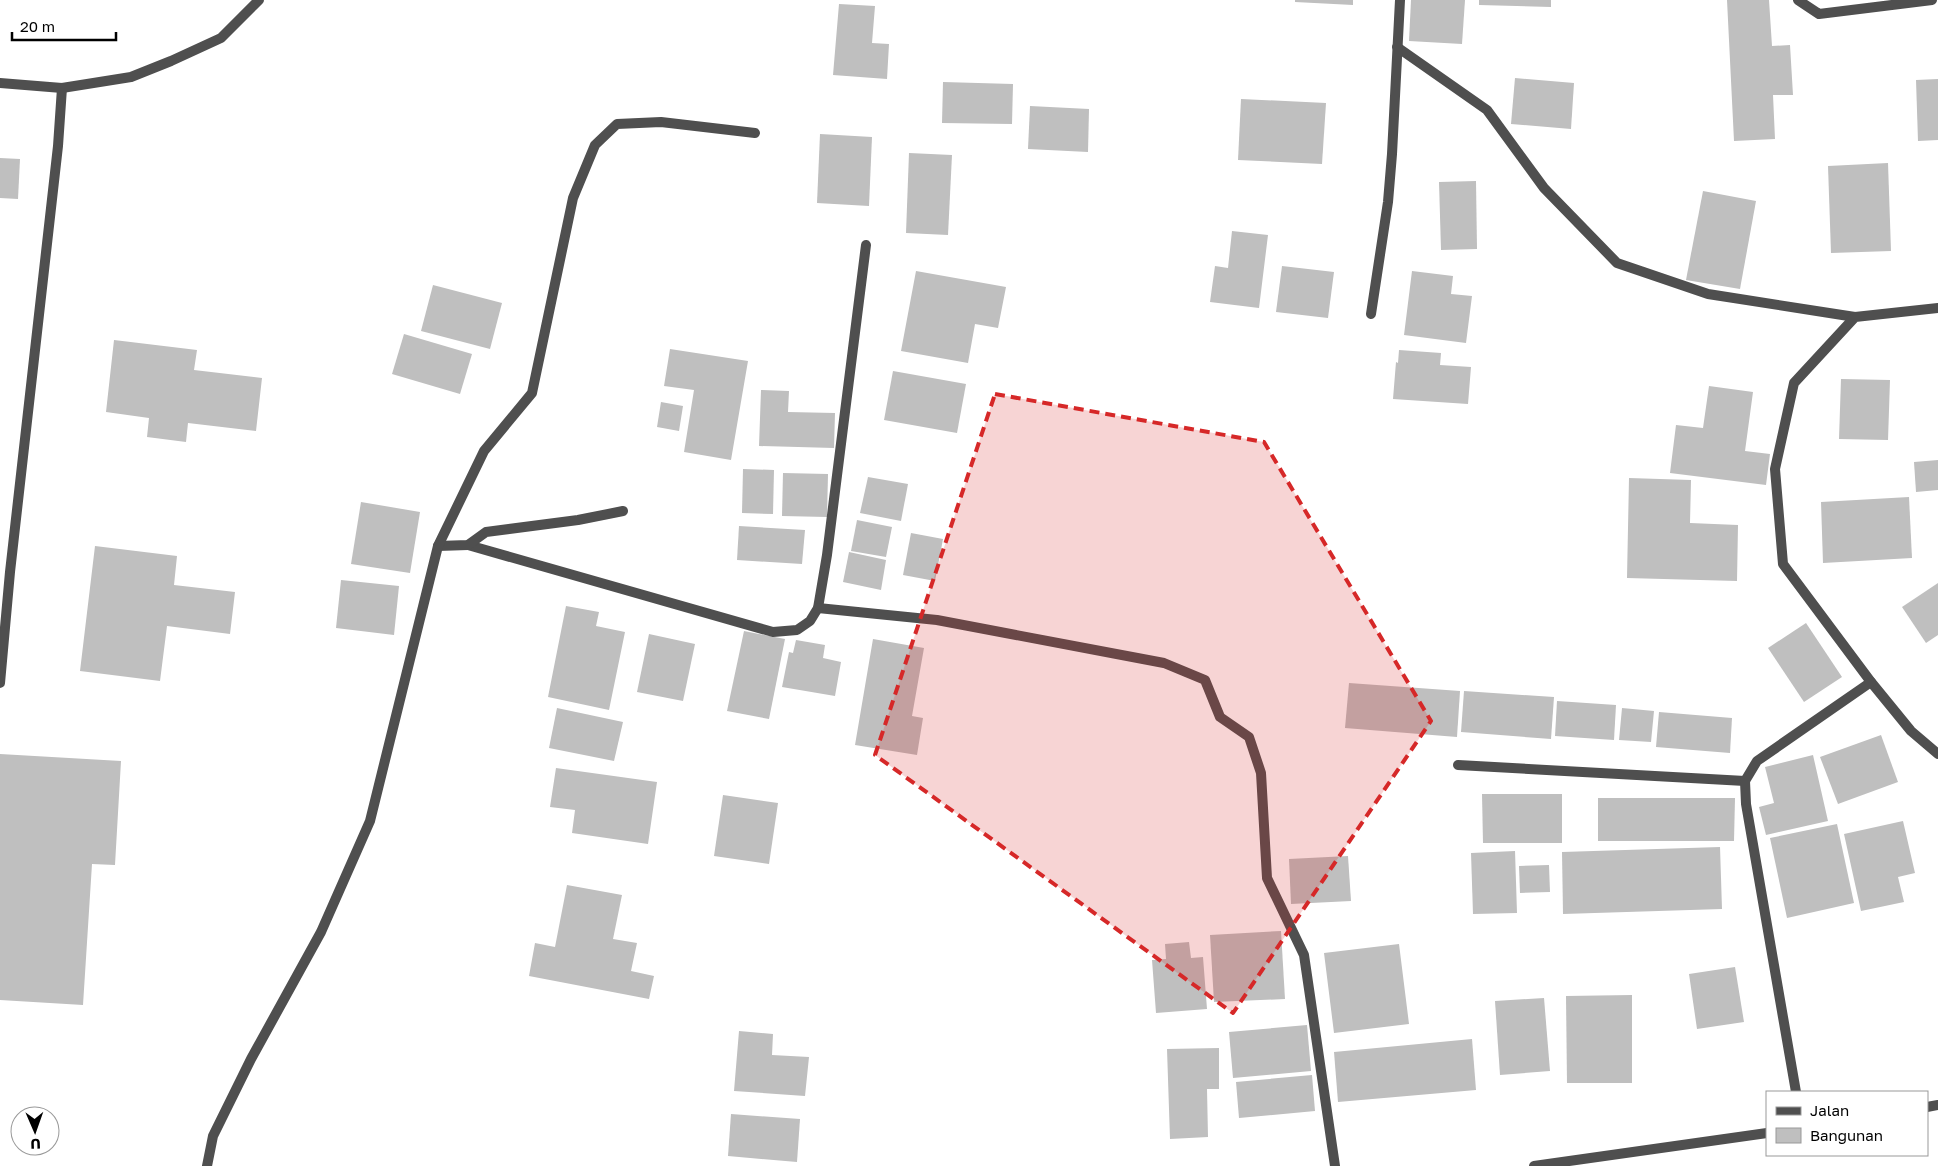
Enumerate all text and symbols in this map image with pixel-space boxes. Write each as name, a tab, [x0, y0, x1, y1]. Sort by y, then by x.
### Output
scale bar	[12, 10, 116, 42]
text: 20 m	[20, 17, 55, 35]
legend	[1766, 1091, 1928, 1156]
text: Jalan	[1810, 1101, 1849, 1119]
north arrow	[10, 1106, 60, 1156]
text: Bangunan	[1810, 1126, 1883, 1144]
text: U	[30, 1136, 41, 1153]

